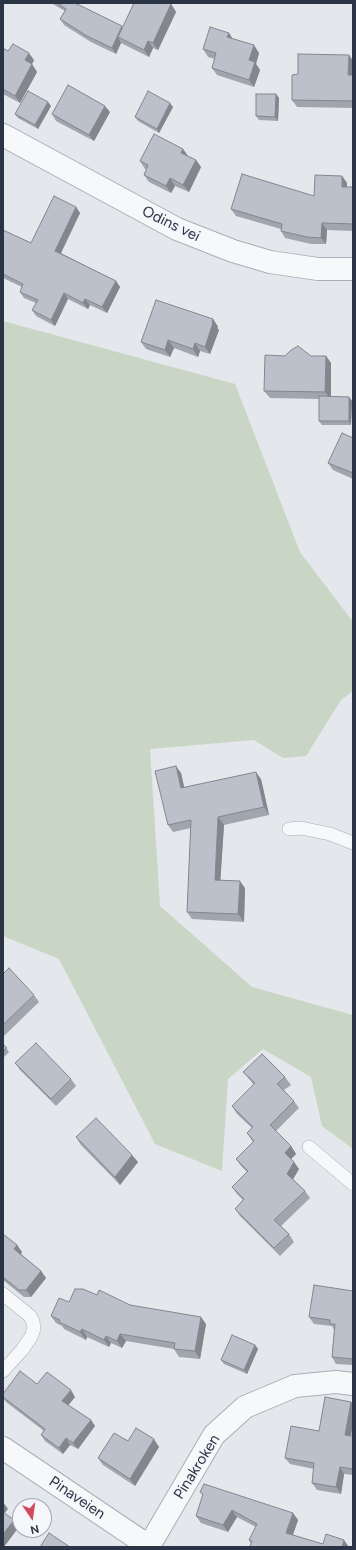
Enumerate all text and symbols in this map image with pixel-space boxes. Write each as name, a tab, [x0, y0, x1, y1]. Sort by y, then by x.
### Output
street label: Odins vei	[139, 202, 203, 246]
street label: Pinakroken	[170, 1431, 224, 1503]
street label: Pinaveien	[45, 1473, 109, 1523]
north arrow	[12, 1498, 52, 1538]
text: N	[29, 1522, 40, 1536]

